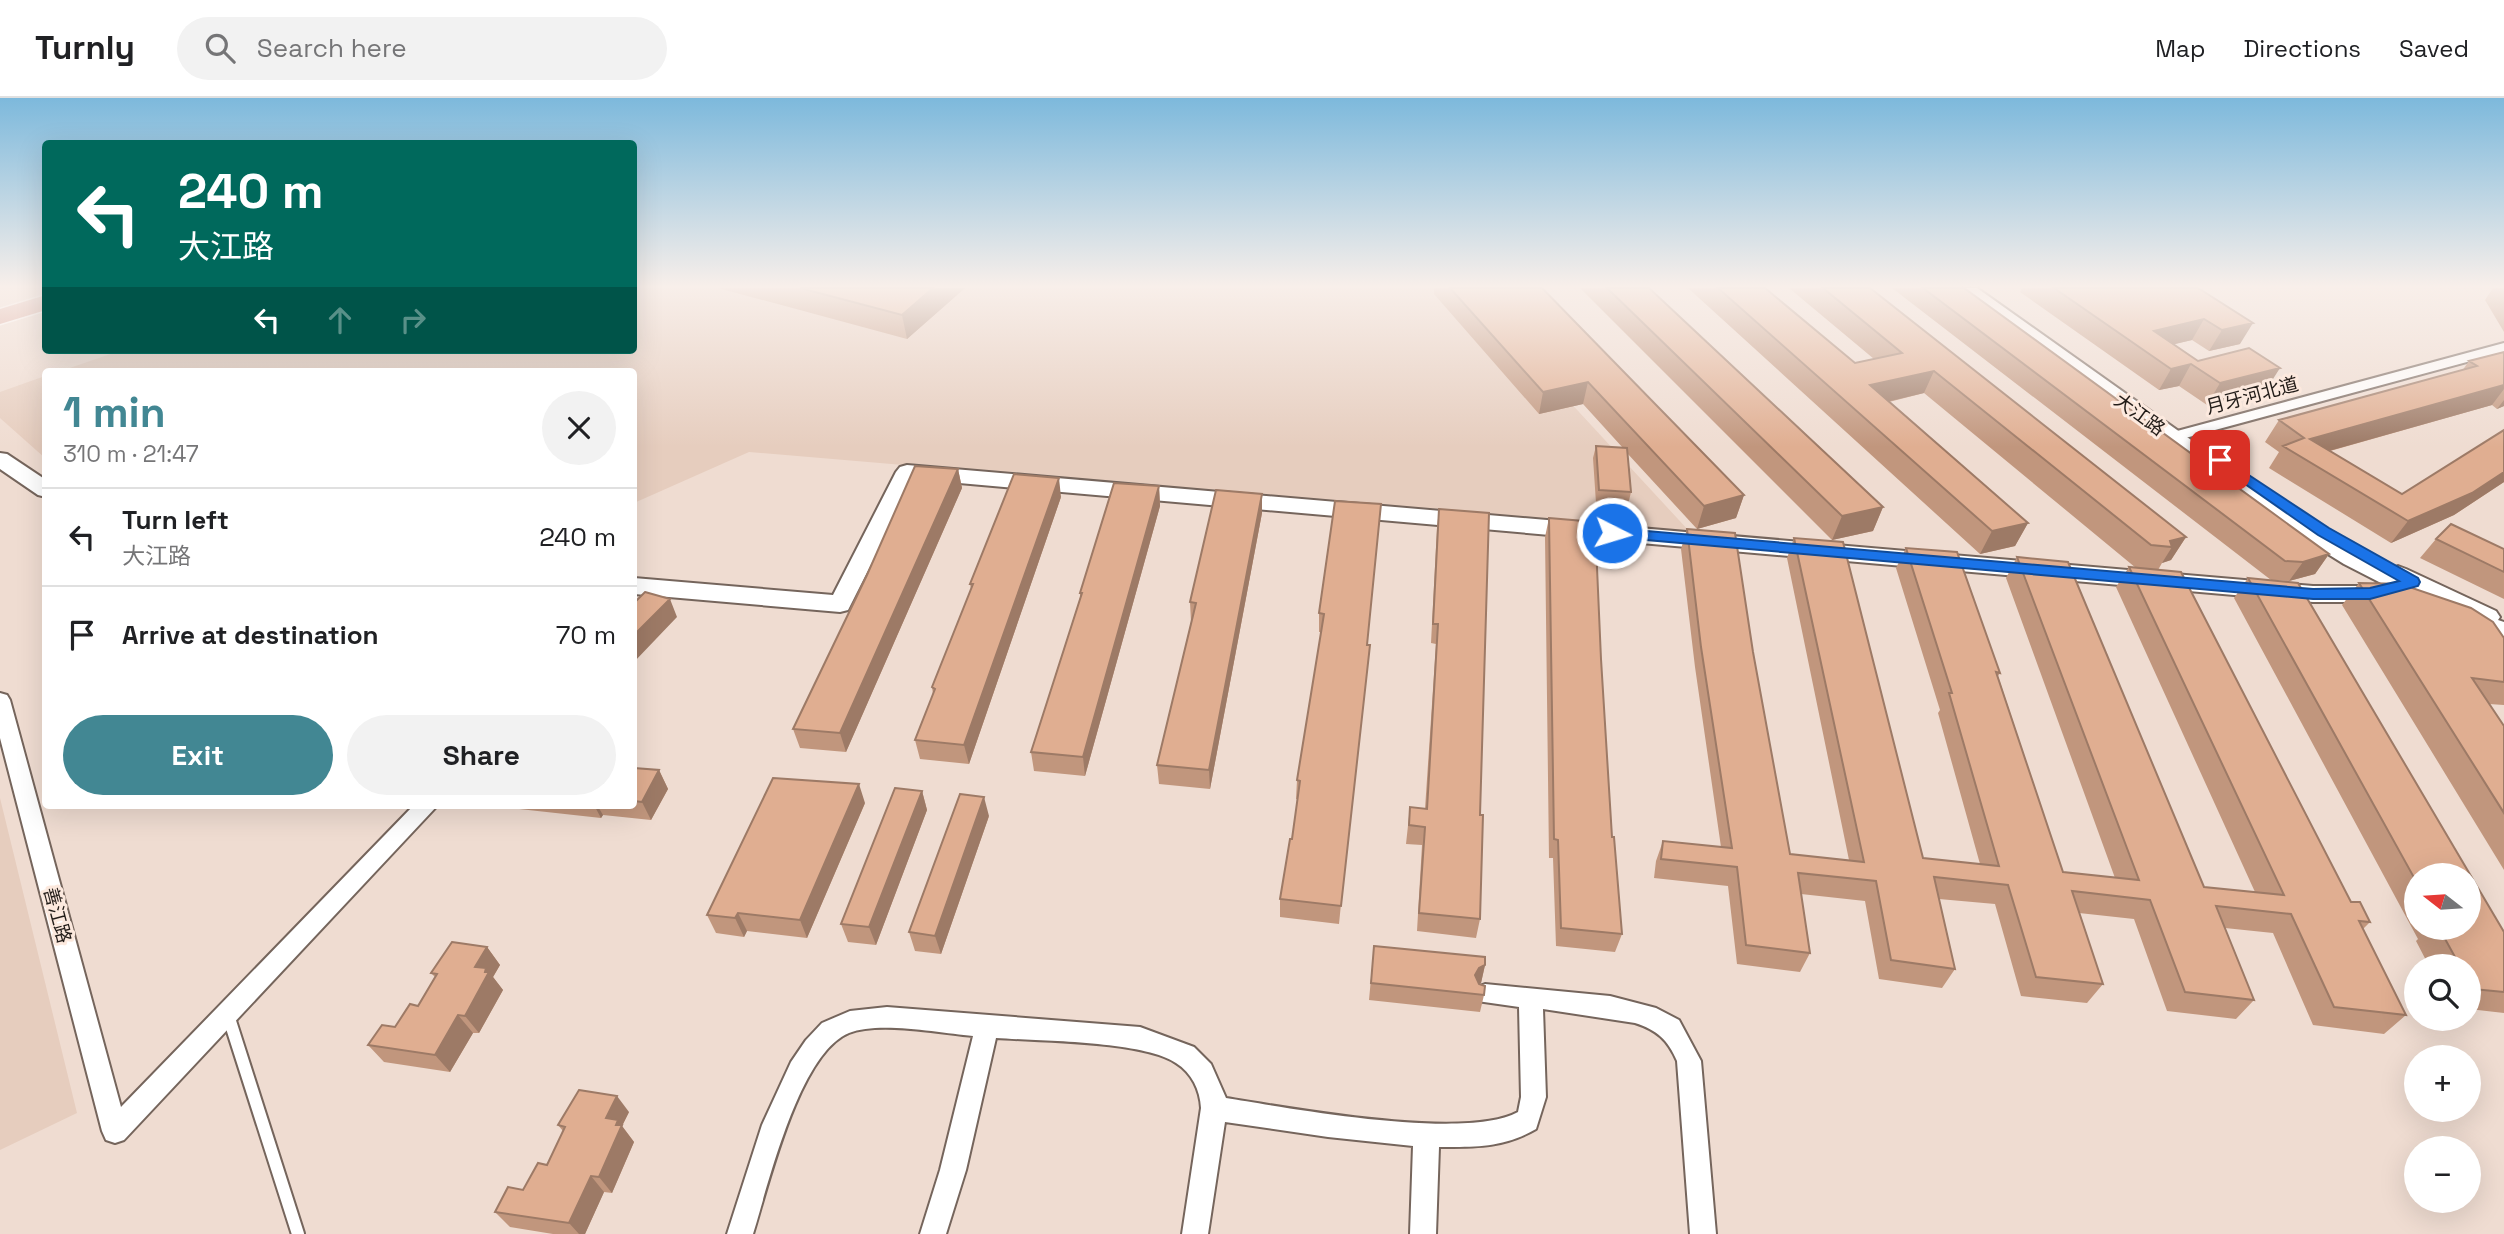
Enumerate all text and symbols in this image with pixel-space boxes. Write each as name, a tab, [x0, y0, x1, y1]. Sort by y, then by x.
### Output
search box	[177, 17, 667, 80]
text: Turnly	[35, 27, 135, 69]
icon: search	[201, 29, 239, 67]
text: Search here	[257, 31, 407, 65]
text: Map	[2155, 33, 2205, 64]
text: Directions	[2243, 33, 2361, 64]
text: Saved	[2399, 33, 2469, 64]
text: 240 m	[178, 160, 324, 222]
icon: left	[63, 168, 154, 259]
text: 大江路	[178, 227, 274, 267]
icon: left	[248, 301, 286, 339]
icon: ahead	[321, 301, 359, 339]
icon: right	[394, 301, 432, 339]
street label: 月牙河北道	[2203, 371, 2301, 420]
text: 1 min	[63, 386, 166, 439]
street label: 大江路	[2109, 388, 2170, 441]
button: close	[542, 391, 616, 465]
pin	[2190, 430, 2250, 490]
text: 310 m · 21:47	[63, 439, 199, 469]
icon: arrive	[2201, 441, 2239, 479]
position arrow	[1575, 496, 1649, 570]
text: Turn left	[122, 503, 229, 537]
icon: left	[63, 518, 101, 556]
text: 240 m	[539, 520, 616, 554]
text: 大江路	[122, 541, 191, 571]
icon: arrive	[63, 616, 101, 654]
text: Arrive at destination	[122, 618, 379, 652]
text: 70 m	[556, 618, 616, 652]
button: Exit	[63, 715, 333, 795]
button: Share	[347, 715, 616, 795]
north arrow	[2404, 863, 2482, 940]
map controls	[2404, 863, 2481, 1213]
street label: 善江路	[38, 884, 77, 946]
button: search	[2404, 954, 2481, 1031]
button: +	[2404, 1045, 2481, 1122]
button: −	[2404, 1136, 2481, 1213]

